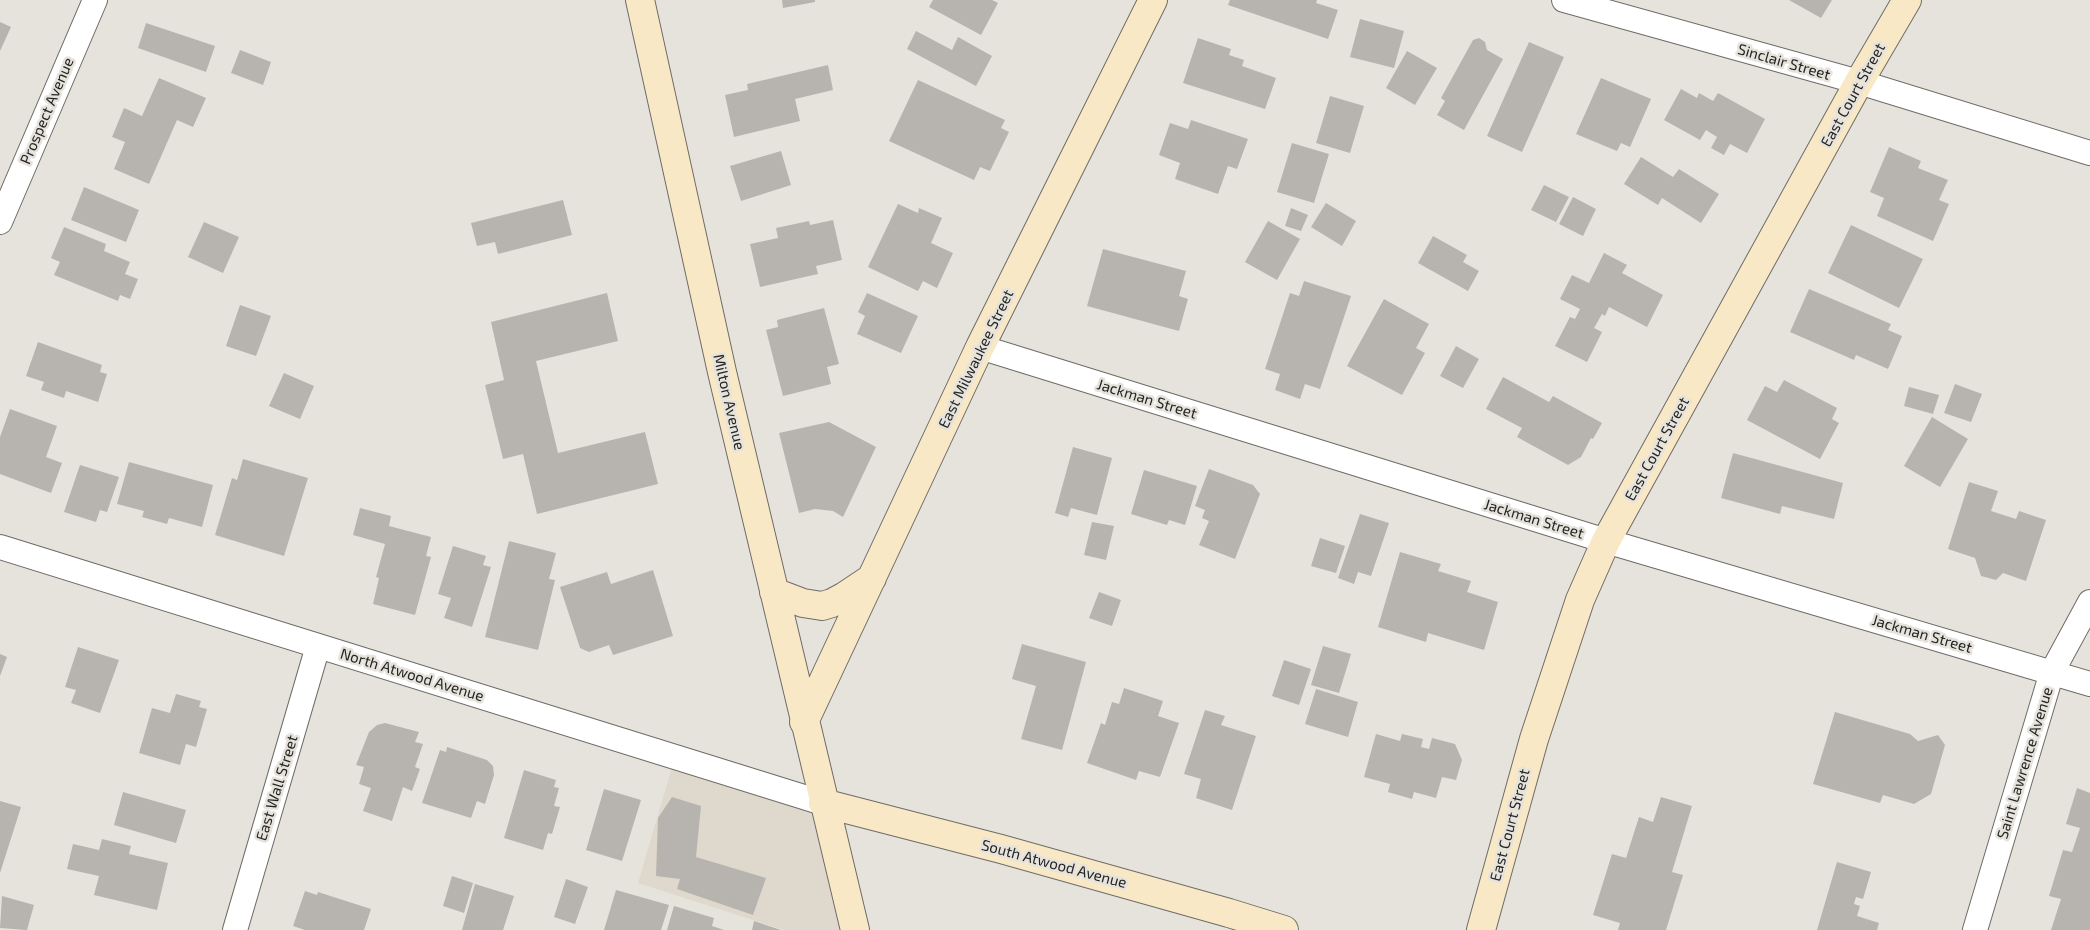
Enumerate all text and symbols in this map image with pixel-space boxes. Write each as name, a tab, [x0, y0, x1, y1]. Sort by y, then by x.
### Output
street label: Sinclair Street	[1736, 40, 1832, 84]
street label: East Court Street	[1817, 40, 1889, 150]
street label: Prospect Avenue	[16, 55, 78, 167]
street label: East Milwaukee Street	[935, 287, 1017, 431]
street label: Milton Avenue	[709, 352, 749, 452]
street label: Jackman Street	[1095, 375, 1199, 423]
street label: East Court Street	[1621, 394, 1693, 504]
street label: Jackman Street	[1482, 495, 1586, 543]
street label: Jackman Street	[1870, 611, 1974, 657]
street label: North Atwood Avenue	[338, 645, 486, 705]
street label: Saint Lawrence Avenue	[1993, 685, 2057, 841]
street label: East Wall Street	[252, 733, 302, 843]
street label: East Court Street	[1486, 767, 1534, 883]
street label: South Atwood Avenue	[979, 836, 1129, 892]

